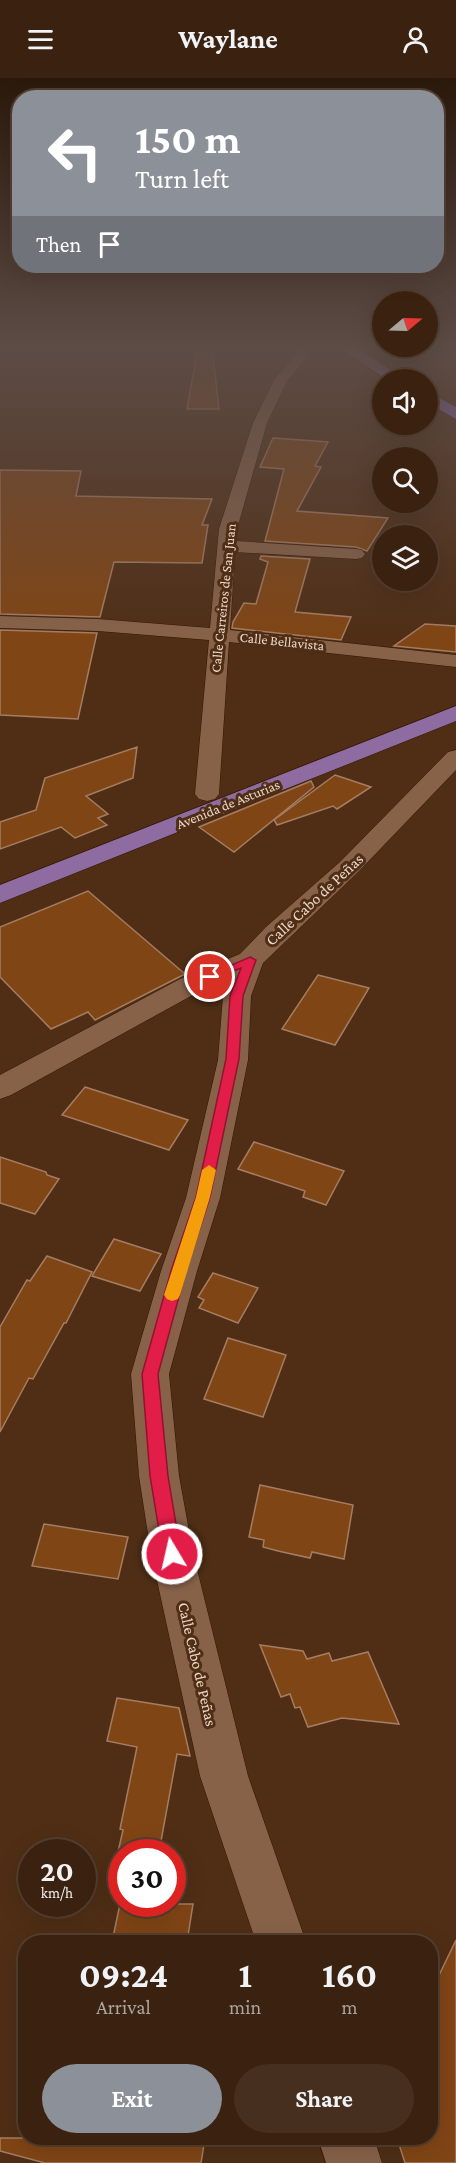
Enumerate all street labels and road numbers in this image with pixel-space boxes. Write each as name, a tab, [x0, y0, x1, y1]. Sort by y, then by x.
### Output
street label: Calle Carreiros de San Juan	[207, 522, 239, 673]
street label: Calle Bellavista	[239, 629, 326, 653]
street label: Avenida de Asturias	[174, 776, 282, 832]
street label: Calle Cabo de Peñas	[262, 850, 366, 949]
street label: Calle Cabo de Peñas	[175, 1601, 220, 1728]

